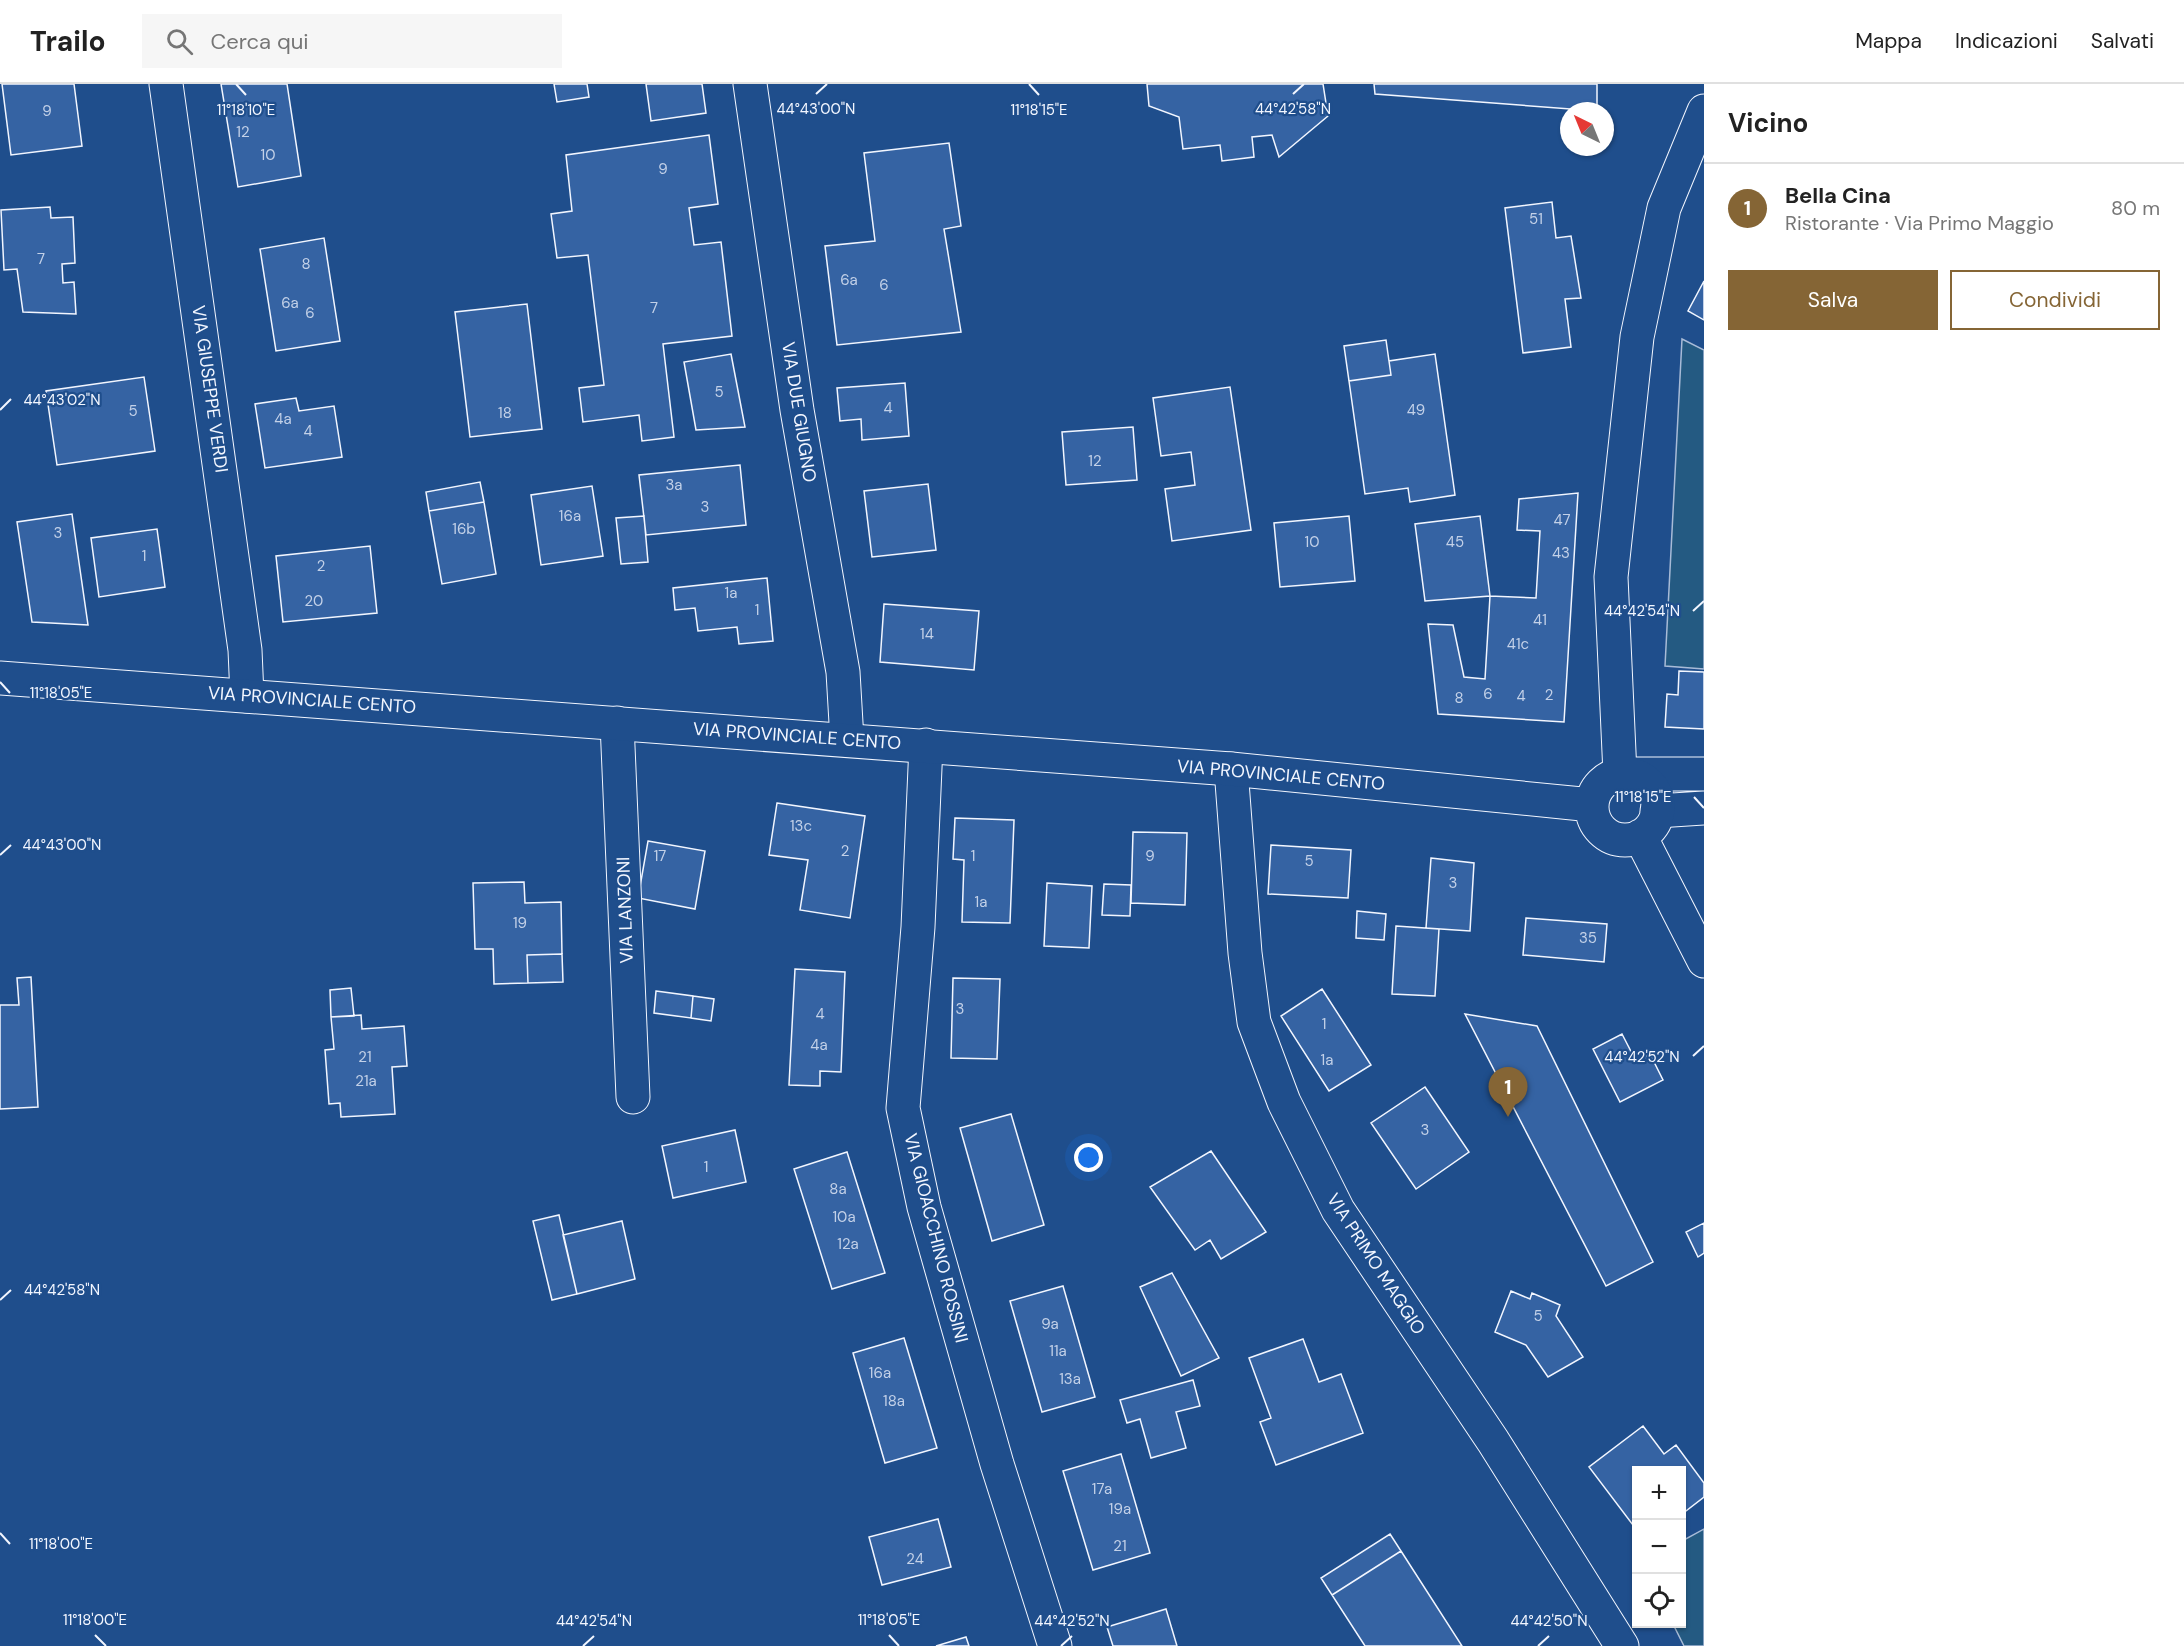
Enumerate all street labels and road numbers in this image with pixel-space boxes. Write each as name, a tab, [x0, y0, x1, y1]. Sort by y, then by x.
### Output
street label: VIA GIUSEPPE VERDI	[186, 304, 234, 474]
street label: VIA DUE GIUGNO	[776, 340, 822, 484]
street label: VIA PROVINCIALE CENTO	[207, 681, 417, 719]
street label: VIA PROVINCIALE CENTO	[692, 717, 902, 755]
street label: VIA PROVINCIALE CENTO	[1176, 754, 1386, 796]
street label: VIA LANZONI	[611, 856, 639, 964]
street label: VIA GIOACCHINO ROSSINI	[898, 1131, 974, 1345]
street label: VIA PRIMO MAGGIO	[1321, 1189, 1431, 1339]

